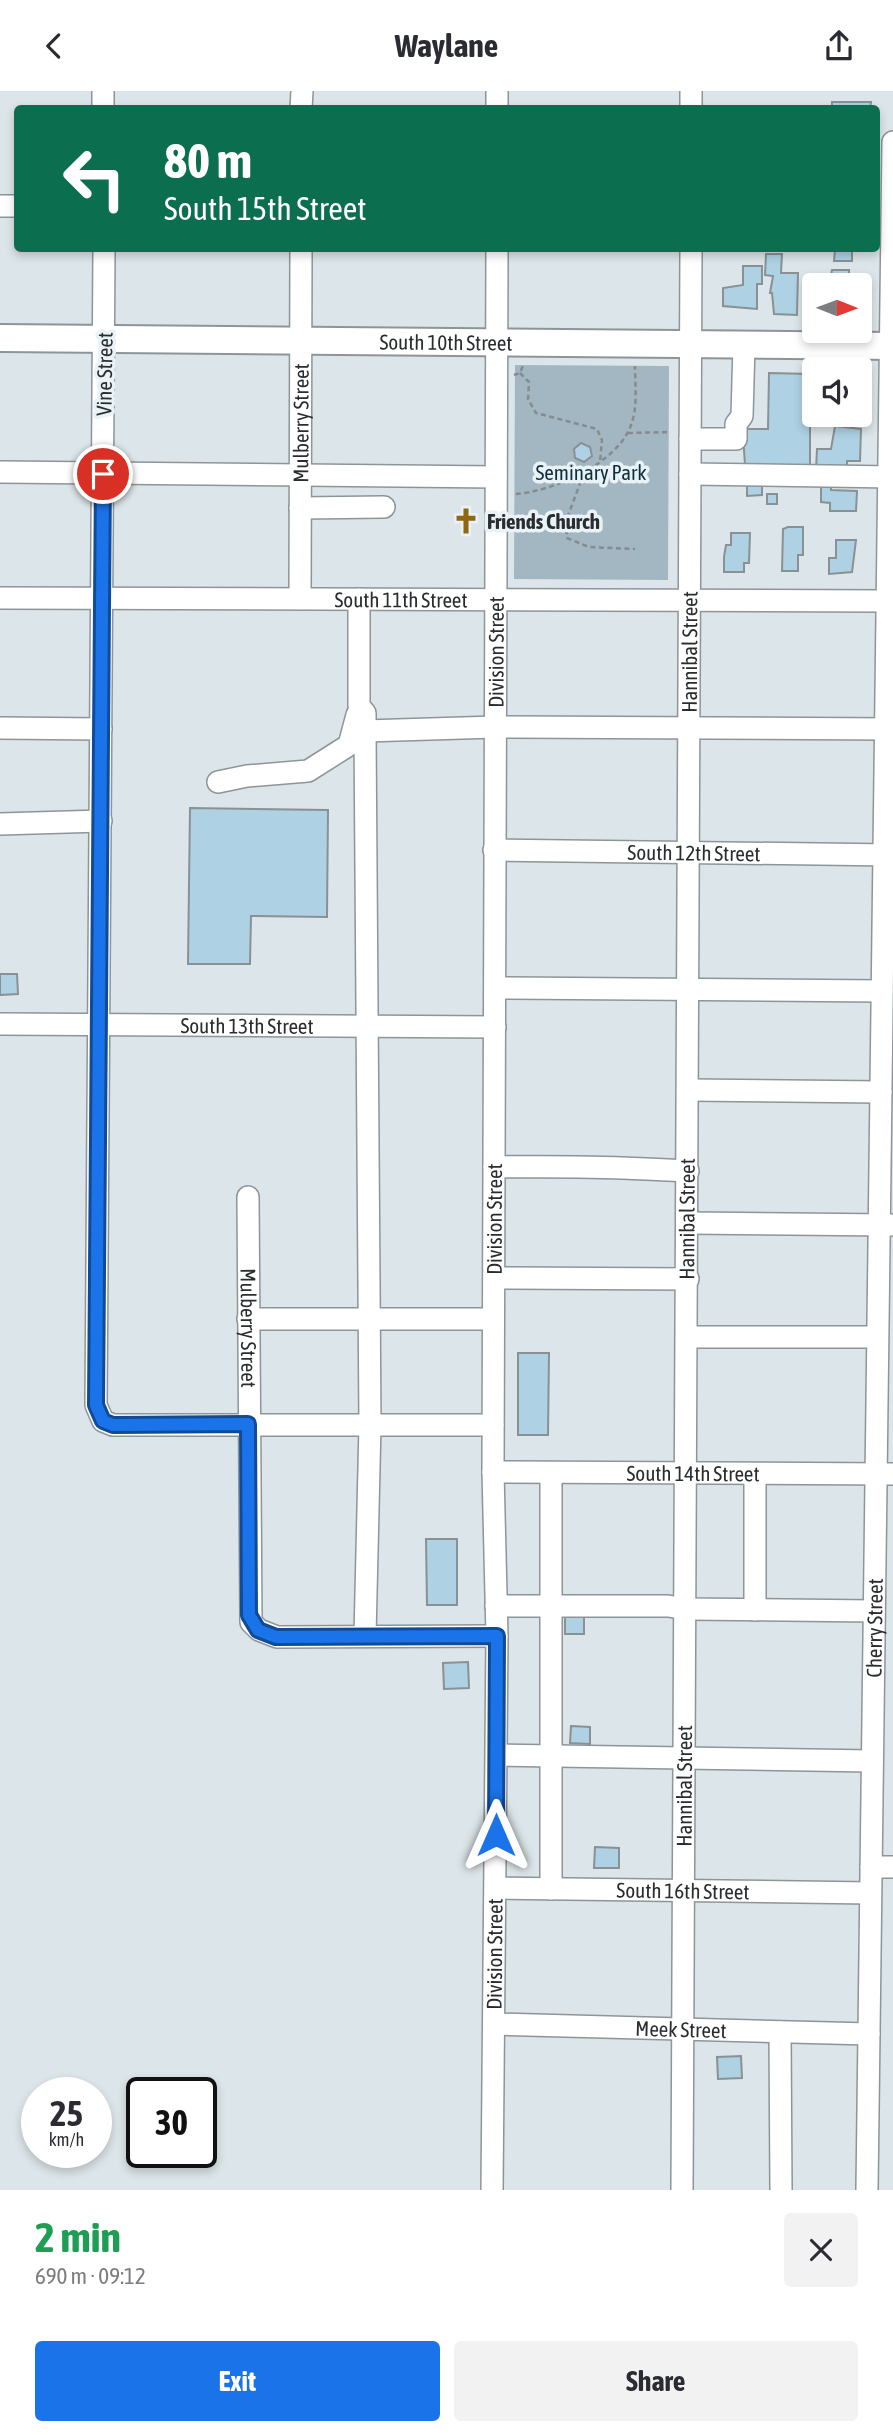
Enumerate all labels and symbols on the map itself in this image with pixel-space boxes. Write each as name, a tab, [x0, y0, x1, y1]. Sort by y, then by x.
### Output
north arrow	[802, 273, 872, 343]
street label: South 10th Street	[379, 329, 513, 355]
street label: Vine Street	[91, 332, 117, 416]
street label: Mulberry Street	[288, 363, 313, 483]
pin	[73, 444, 133, 504]
park label: Seminary Park	[535, 460, 647, 484]
church icon: Friends Church	[451, 506, 481, 536]
place label: Friends Church	[487, 509, 600, 533]
street label: South 11th Street	[334, 587, 468, 612]
street label: Hannibal Street	[677, 591, 701, 713]
street label: Division Street	[483, 596, 508, 708]
street label: South 12th Street	[627, 840, 761, 865]
street label: South 13th Street	[180, 1013, 314, 1038]
street label: Hannibal Street	[674, 1158, 699, 1280]
street label: Division Street	[482, 1163, 506, 1275]
street label: Mulberry Street	[237, 1268, 261, 1388]
street label: South 14th Street	[626, 1461, 760, 1485]
street label: Cherry Street	[862, 1578, 887, 1678]
street label: Hannibal Street	[672, 1725, 696, 1847]
position arrow	[459, 1798, 533, 1872]
street label: South 16th Street	[616, 1878, 750, 1903]
street label: Division Street	[482, 1898, 507, 2010]
street label: Meek Street	[635, 2016, 727, 2042]
speed limit sign: 30	[126, 2077, 217, 2168]

